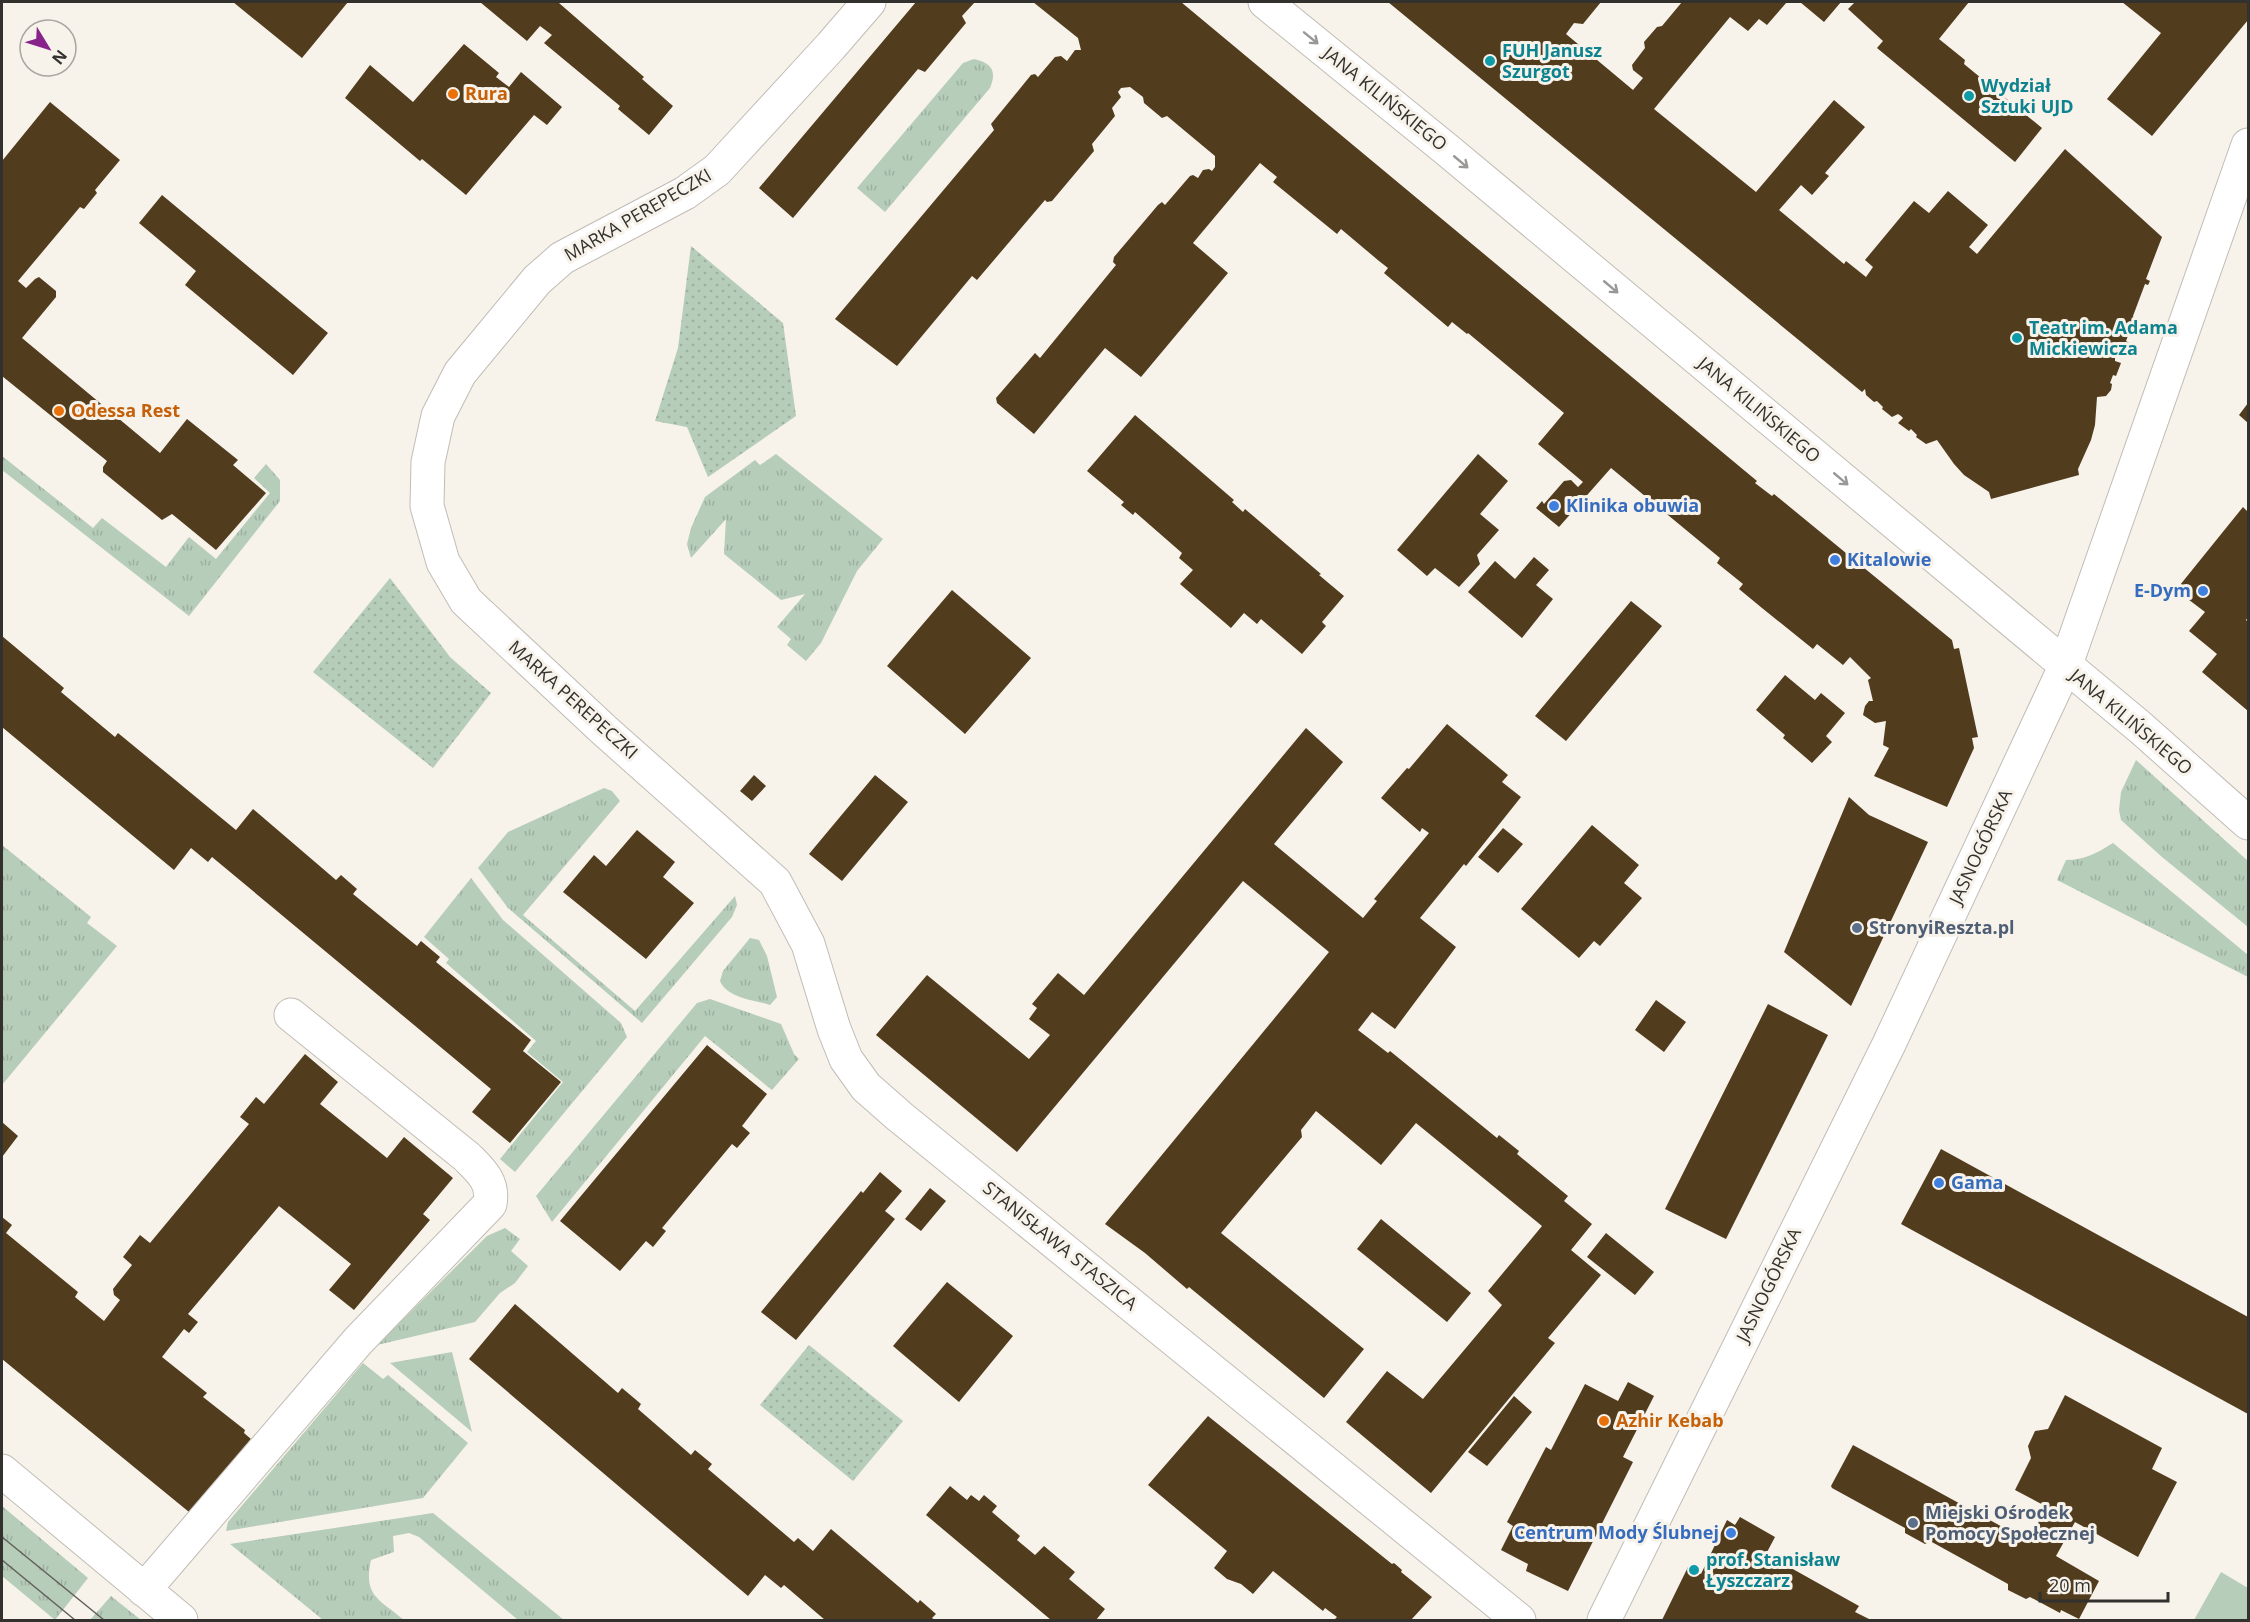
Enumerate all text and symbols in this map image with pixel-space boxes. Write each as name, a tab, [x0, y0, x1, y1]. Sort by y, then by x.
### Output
north arrow	[18, 18, 78, 78]
one-way arrow	[1302, 32, 1318, 45]
place label: FUH Janusz Szurgot	[1502, 38, 1602, 83]
street label: JANA KILIŃSKIEGO	[1317, 40, 1453, 156]
text: N	[47, 45, 72, 69]
marker: FUH Janusz Szurgot	[1483, 54, 1497, 68]
place label: Wydział Sztuki UJD	[1981, 73, 2074, 118]
place label: Rura	[465, 81, 508, 105]
marker: Rura	[446, 87, 460, 101]
marker: Wydział Sztuki UJD	[1962, 89, 1976, 103]
one-way arrow	[1453, 155, 1468, 169]
street label: MARKA PEREPECZKI	[560, 162, 715, 266]
one-way arrow	[1603, 280, 1618, 294]
place label: Teatr im. Adama Mickiewicza	[2029, 315, 2178, 360]
marker: Teatr im. Adama Mickiewicza	[2010, 331, 2024, 345]
street label: JANA KILIŃSKIEGO	[1692, 350, 1826, 468]
place label: Odessa Rest	[71, 398, 180, 422]
marker: Odessa Rest	[52, 404, 66, 418]
one-way arrow	[1833, 472, 1848, 486]
place label: Klinika obuwia	[1566, 493, 1699, 517]
marker: Klinika obuwia	[1547, 499, 1561, 513]
place label: Kitalowie	[1847, 547, 1931, 571]
marker: Kitalowie	[1828, 553, 1842, 567]
place label: E-Dym	[2134, 578, 2191, 602]
marker: E-Dym	[2196, 584, 2210, 598]
street label: MARKA PEREPECZKI	[504, 635, 643, 764]
street label: JANA KILIŃSKIEGO	[2064, 662, 2198, 780]
street label: JASNOGÓRSKA	[1942, 785, 2017, 910]
place label: StronyiReszta.pl	[1869, 915, 2015, 939]
marker: StronyiReszta.pl	[1850, 921, 1864, 935]
place label: Gama	[1951, 1170, 2003, 1194]
street label: STANISŁAWA STASZICA	[978, 1175, 1143, 1315]
marker: Gama	[1932, 1176, 1946, 1190]
street label: JASNOGÓRSKA	[1729, 1223, 1806, 1347]
place label: Azhir Kebab	[1616, 1408, 1724, 1432]
marker: Azhir Kebab	[1597, 1414, 1611, 1428]
place label: Miejski Ośrodek Pomocy Społecznej	[1925, 1500, 2095, 1545]
marker: Miejski Ośrodek Pomocy Społecznej	[1906, 1516, 1920, 1530]
place label: Centrum Mody Ślubnej	[1514, 1520, 1719, 1544]
marker: Centrum Mody Ślubnej	[1724, 1526, 1738, 1540]
place label: prof. Stanisław Łyszczarz	[1706, 1547, 1841, 1592]
marker: prof. Stanisław Łyszczarz	[1687, 1563, 1701, 1577]
scale bar	[2040, 1565, 2168, 1603]
text: 20 m	[2049, 1573, 2091, 1597]

